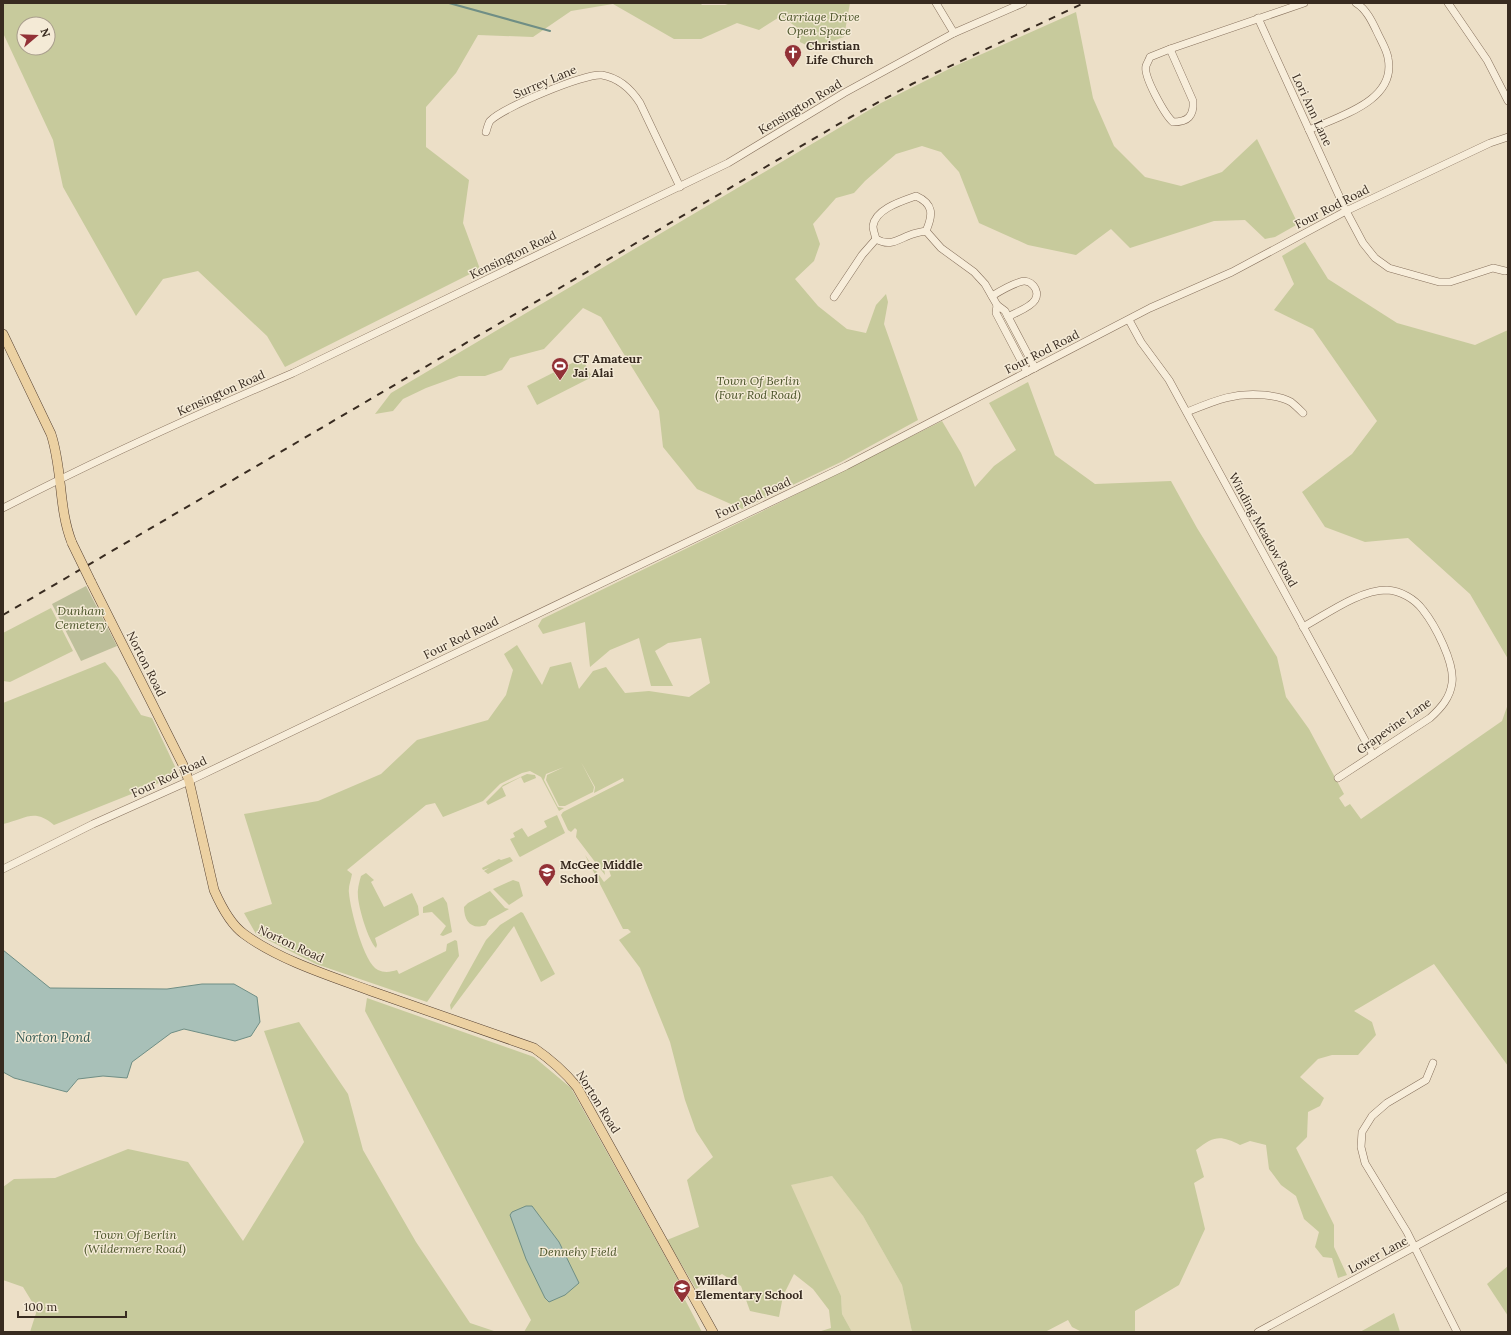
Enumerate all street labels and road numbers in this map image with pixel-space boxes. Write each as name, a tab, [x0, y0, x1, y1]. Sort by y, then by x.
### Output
street label: Surrey Lane	[511, 61, 579, 102]
street label: Lori Ann Lane	[1289, 71, 1336, 149]
street label: Kensington Road	[755, 76, 844, 137]
street label: Four Rod Road	[1292, 181, 1372, 232]
street label: Kensington Road	[467, 227, 559, 282]
street label: Four Rod Road	[1002, 326, 1082, 377]
street label: Kensington Road	[175, 366, 267, 419]
street label: Winding Meadow Road	[1226, 470, 1301, 590]
street label: Four Rod Road	[713, 474, 793, 522]
street label: Four Rod Road	[421, 613, 501, 662]
street label: Norton Road	[124, 629, 169, 699]
street label: Grapevine Lane	[1354, 694, 1434, 757]
street label: Four Rod Road	[129, 753, 209, 801]
street label: Norton Road	[256, 922, 327, 965]
street label: Norton Road	[573, 1068, 624, 1136]
street label: Lower Lane	[1345, 1232, 1411, 1277]

